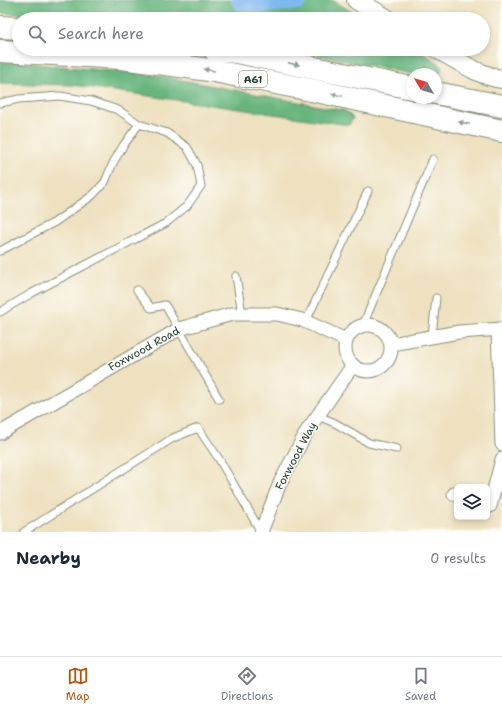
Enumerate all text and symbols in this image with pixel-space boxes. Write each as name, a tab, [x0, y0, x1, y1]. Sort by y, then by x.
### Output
search box	[12, 12, 490, 56]
icon: search	[26, 23, 48, 45]
text: Search here	[58, 24, 144, 44]
one-way arrow	[288, 61, 300, 67]
one-way arrow	[203, 67, 215, 73]
north arrow	[406, 68, 442, 104]
road number: A61	[239, 71, 267, 87]
one-way arrow	[331, 92, 343, 98]
one-way arrow	[458, 120, 470, 126]
street label: Foxwood Road	[106, 323, 182, 375]
street label: Foxwood Way	[272, 419, 320, 493]
map controls	[454, 484, 490, 520]
button: layers	[454, 484, 490, 520]
text: Nearby	[16, 547, 81, 569]
text: 0 results	[430, 550, 486, 567]
tab: Map	[66, 665, 89, 704]
tab: Directions	[221, 665, 273, 704]
tab: Saved	[405, 665, 436, 704]

